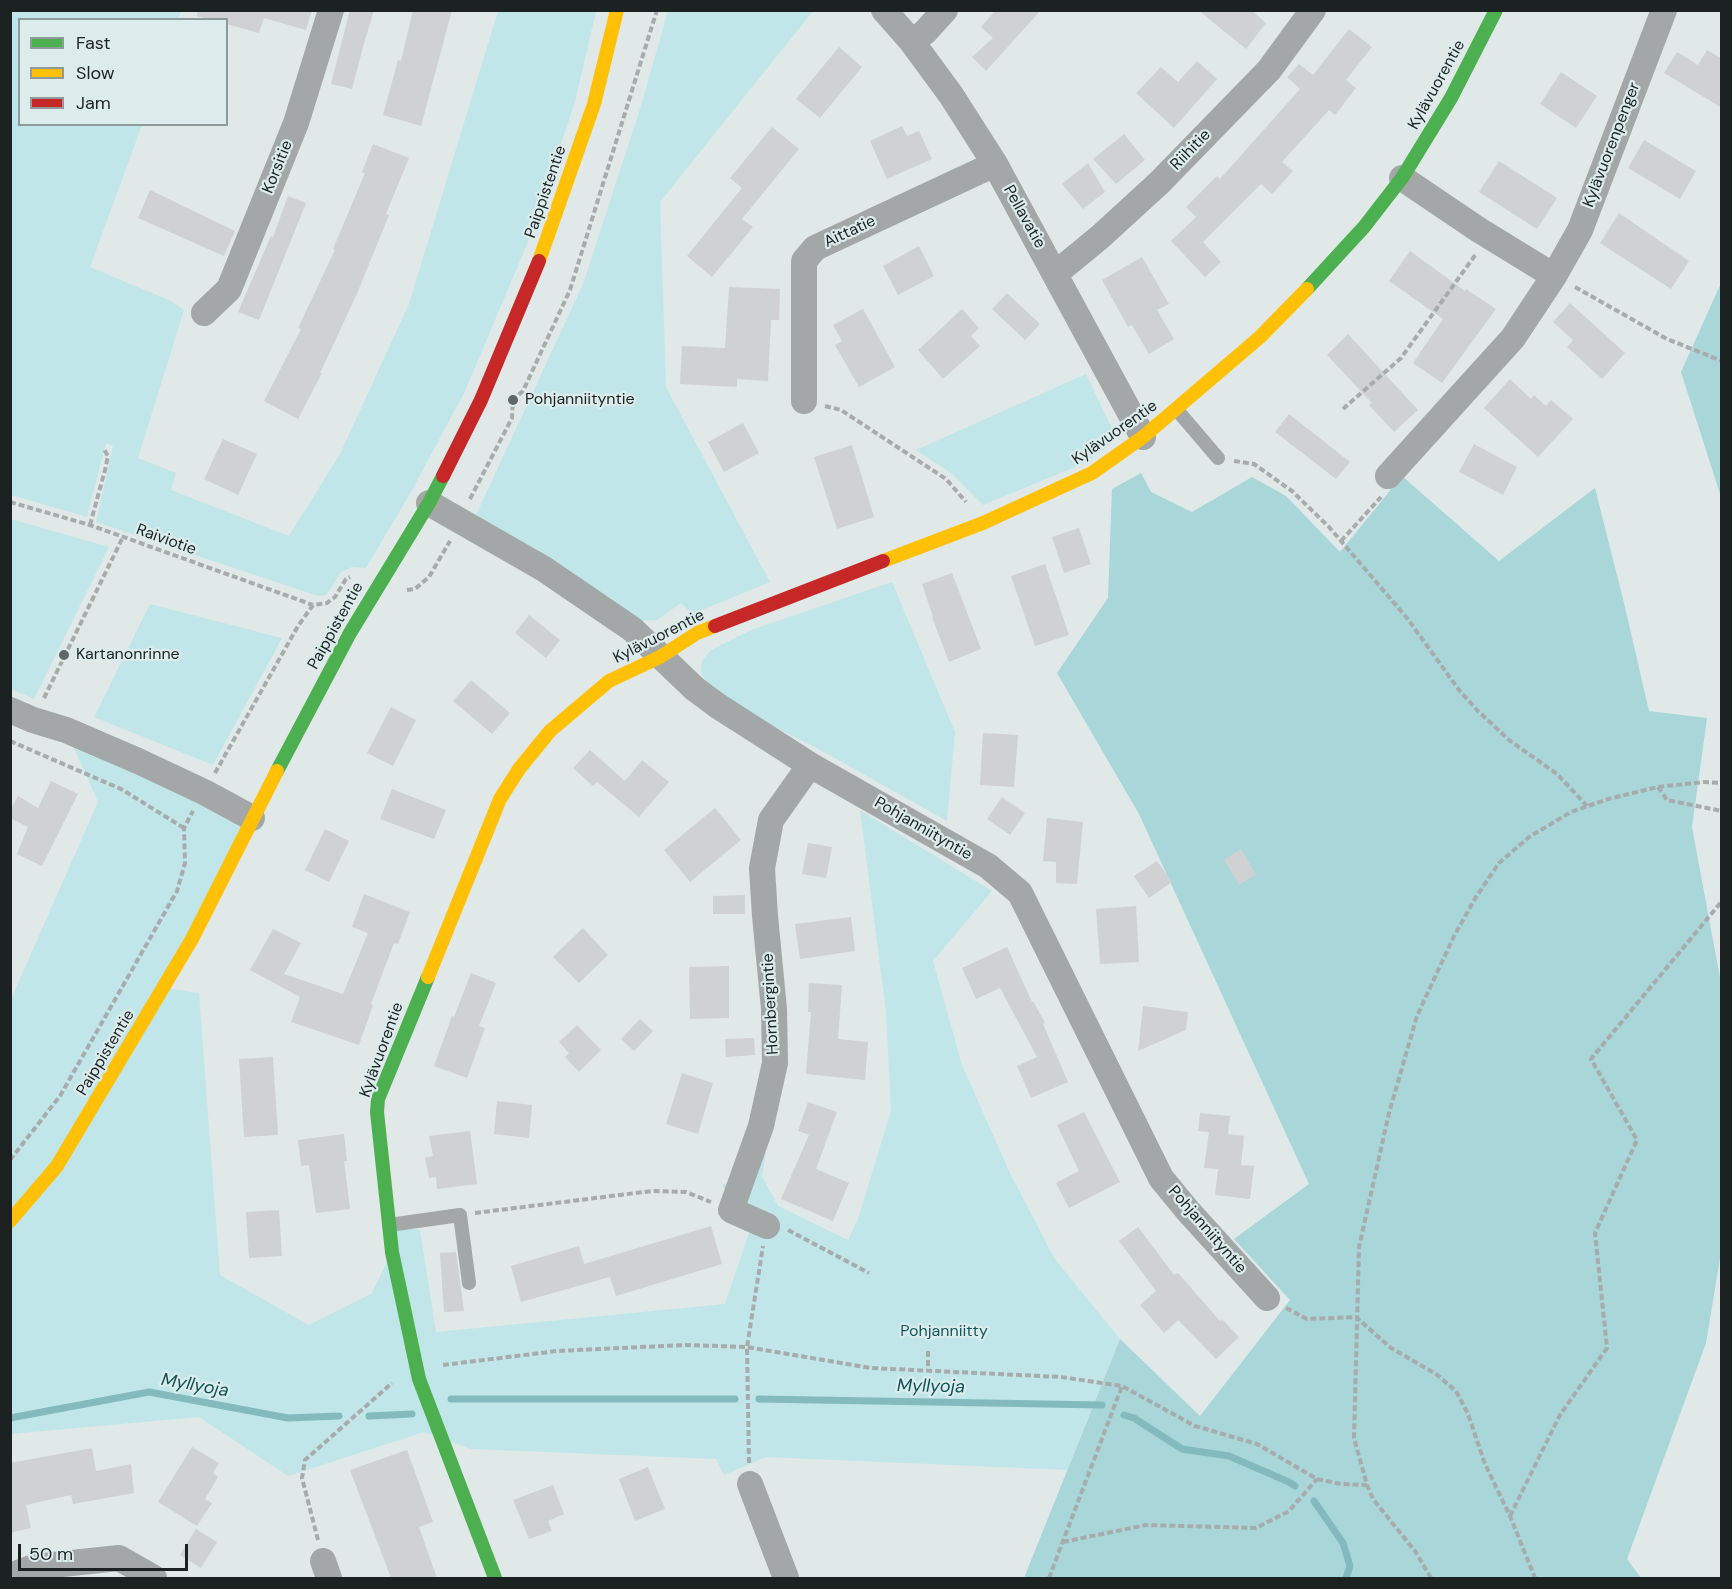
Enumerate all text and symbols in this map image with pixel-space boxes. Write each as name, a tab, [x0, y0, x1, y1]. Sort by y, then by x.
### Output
legend	[18, 18, 228, 126]
text: Fast	[76, 31, 111, 55]
street label: Kylävuorentie	[1404, 37, 1470, 133]
text: Slow	[76, 61, 115, 85]
street label: Kylävuorenpenger	[1579, 80, 1645, 210]
text: Jam	[76, 91, 111, 115]
street label: Riihitie	[1167, 126, 1215, 174]
street label: Korsitie	[259, 138, 297, 196]
street label: Paippistentie	[521, 143, 571, 241]
street label: Pellavatie	[999, 182, 1049, 252]
street label: Aittatie	[821, 212, 879, 252]
place label: Pohjanniityntie	[525, 390, 635, 410]
marker: Pohjanniityntie	[506, 393, 520, 407]
street label: Kylävuorentie	[1069, 397, 1161, 469]
street label: Raiviotie	[133, 520, 199, 560]
street label: Paippistentie	[304, 579, 368, 673]
street label: Kylävuorentie	[610, 606, 708, 668]
place label: Kartanonrinne	[76, 645, 180, 665]
marker: Kartanonrinne	[57, 648, 71, 662]
street label: Pohjanniityntie	[871, 793, 975, 865]
street label: Hornbergintie	[759, 953, 783, 1055]
street label: Kylävuorentie	[356, 1000, 408, 1100]
street label: Paippistentie	[73, 1007, 139, 1099]
street label: Pohjanniityntie	[1164, 1182, 1250, 1278]
park label: Pohjanniitty	[900, 1322, 988, 1342]
water label: Myllyoja	[160, 1369, 230, 1403]
water label: Myllyoja	[897, 1376, 965, 1398]
scale bar	[21, 1532, 190, 1570]
text: 50 m	[29, 1542, 73, 1566]

